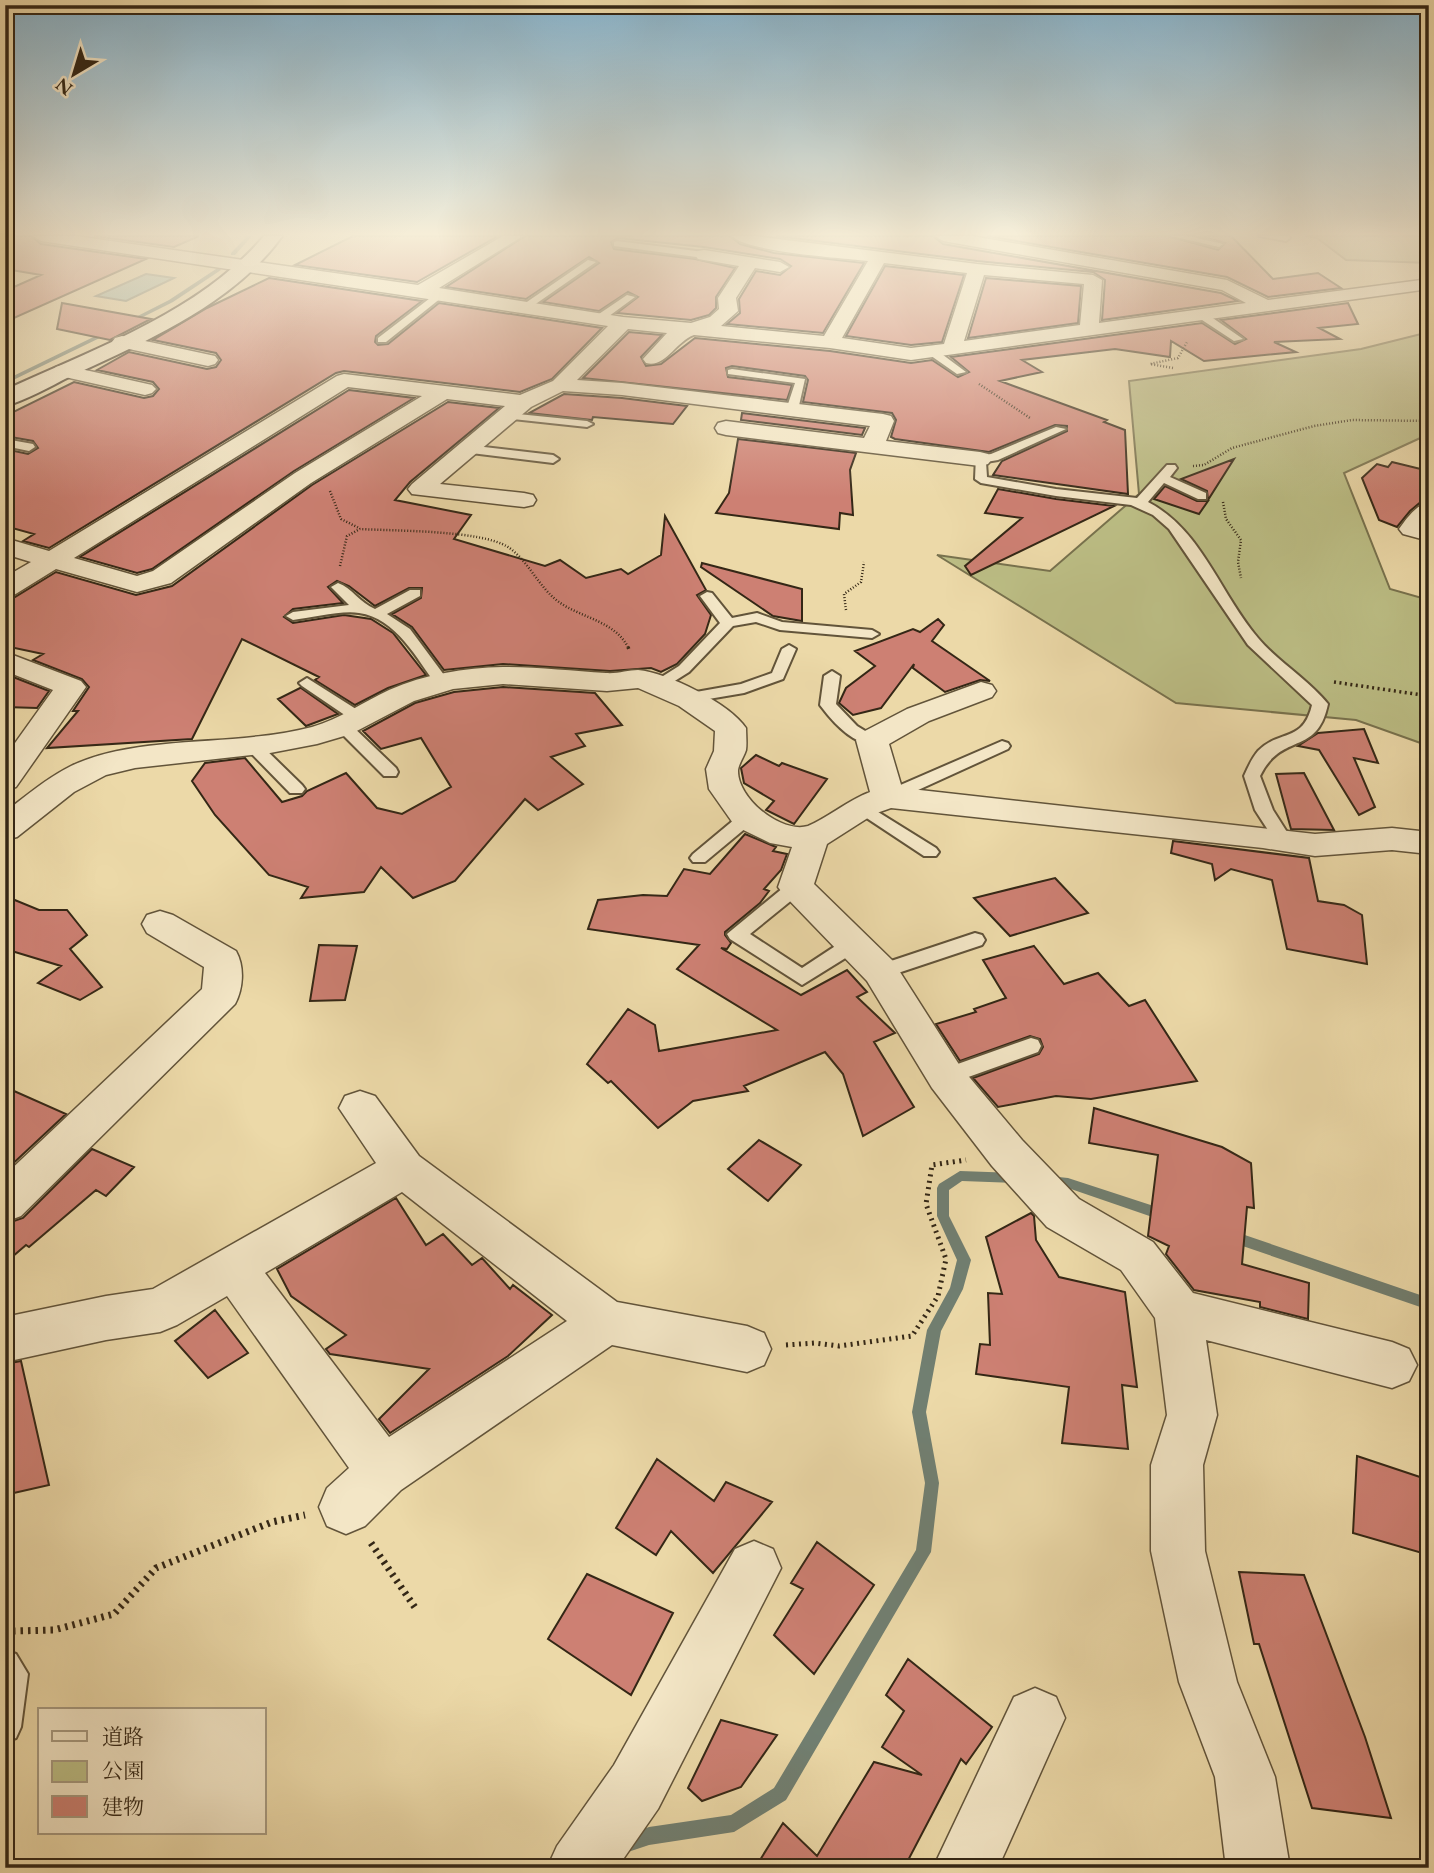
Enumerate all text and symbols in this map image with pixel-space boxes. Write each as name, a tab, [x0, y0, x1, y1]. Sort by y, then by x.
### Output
north arrow	[38, 38, 108, 108]
text: N	[50, 72, 78, 102]
legend	[38, 1708, 266, 1834]
text: 道路	[102, 1723, 144, 1750]
text: 公園	[102, 1757, 144, 1784]
text: 建物	[102, 1793, 144, 1820]

